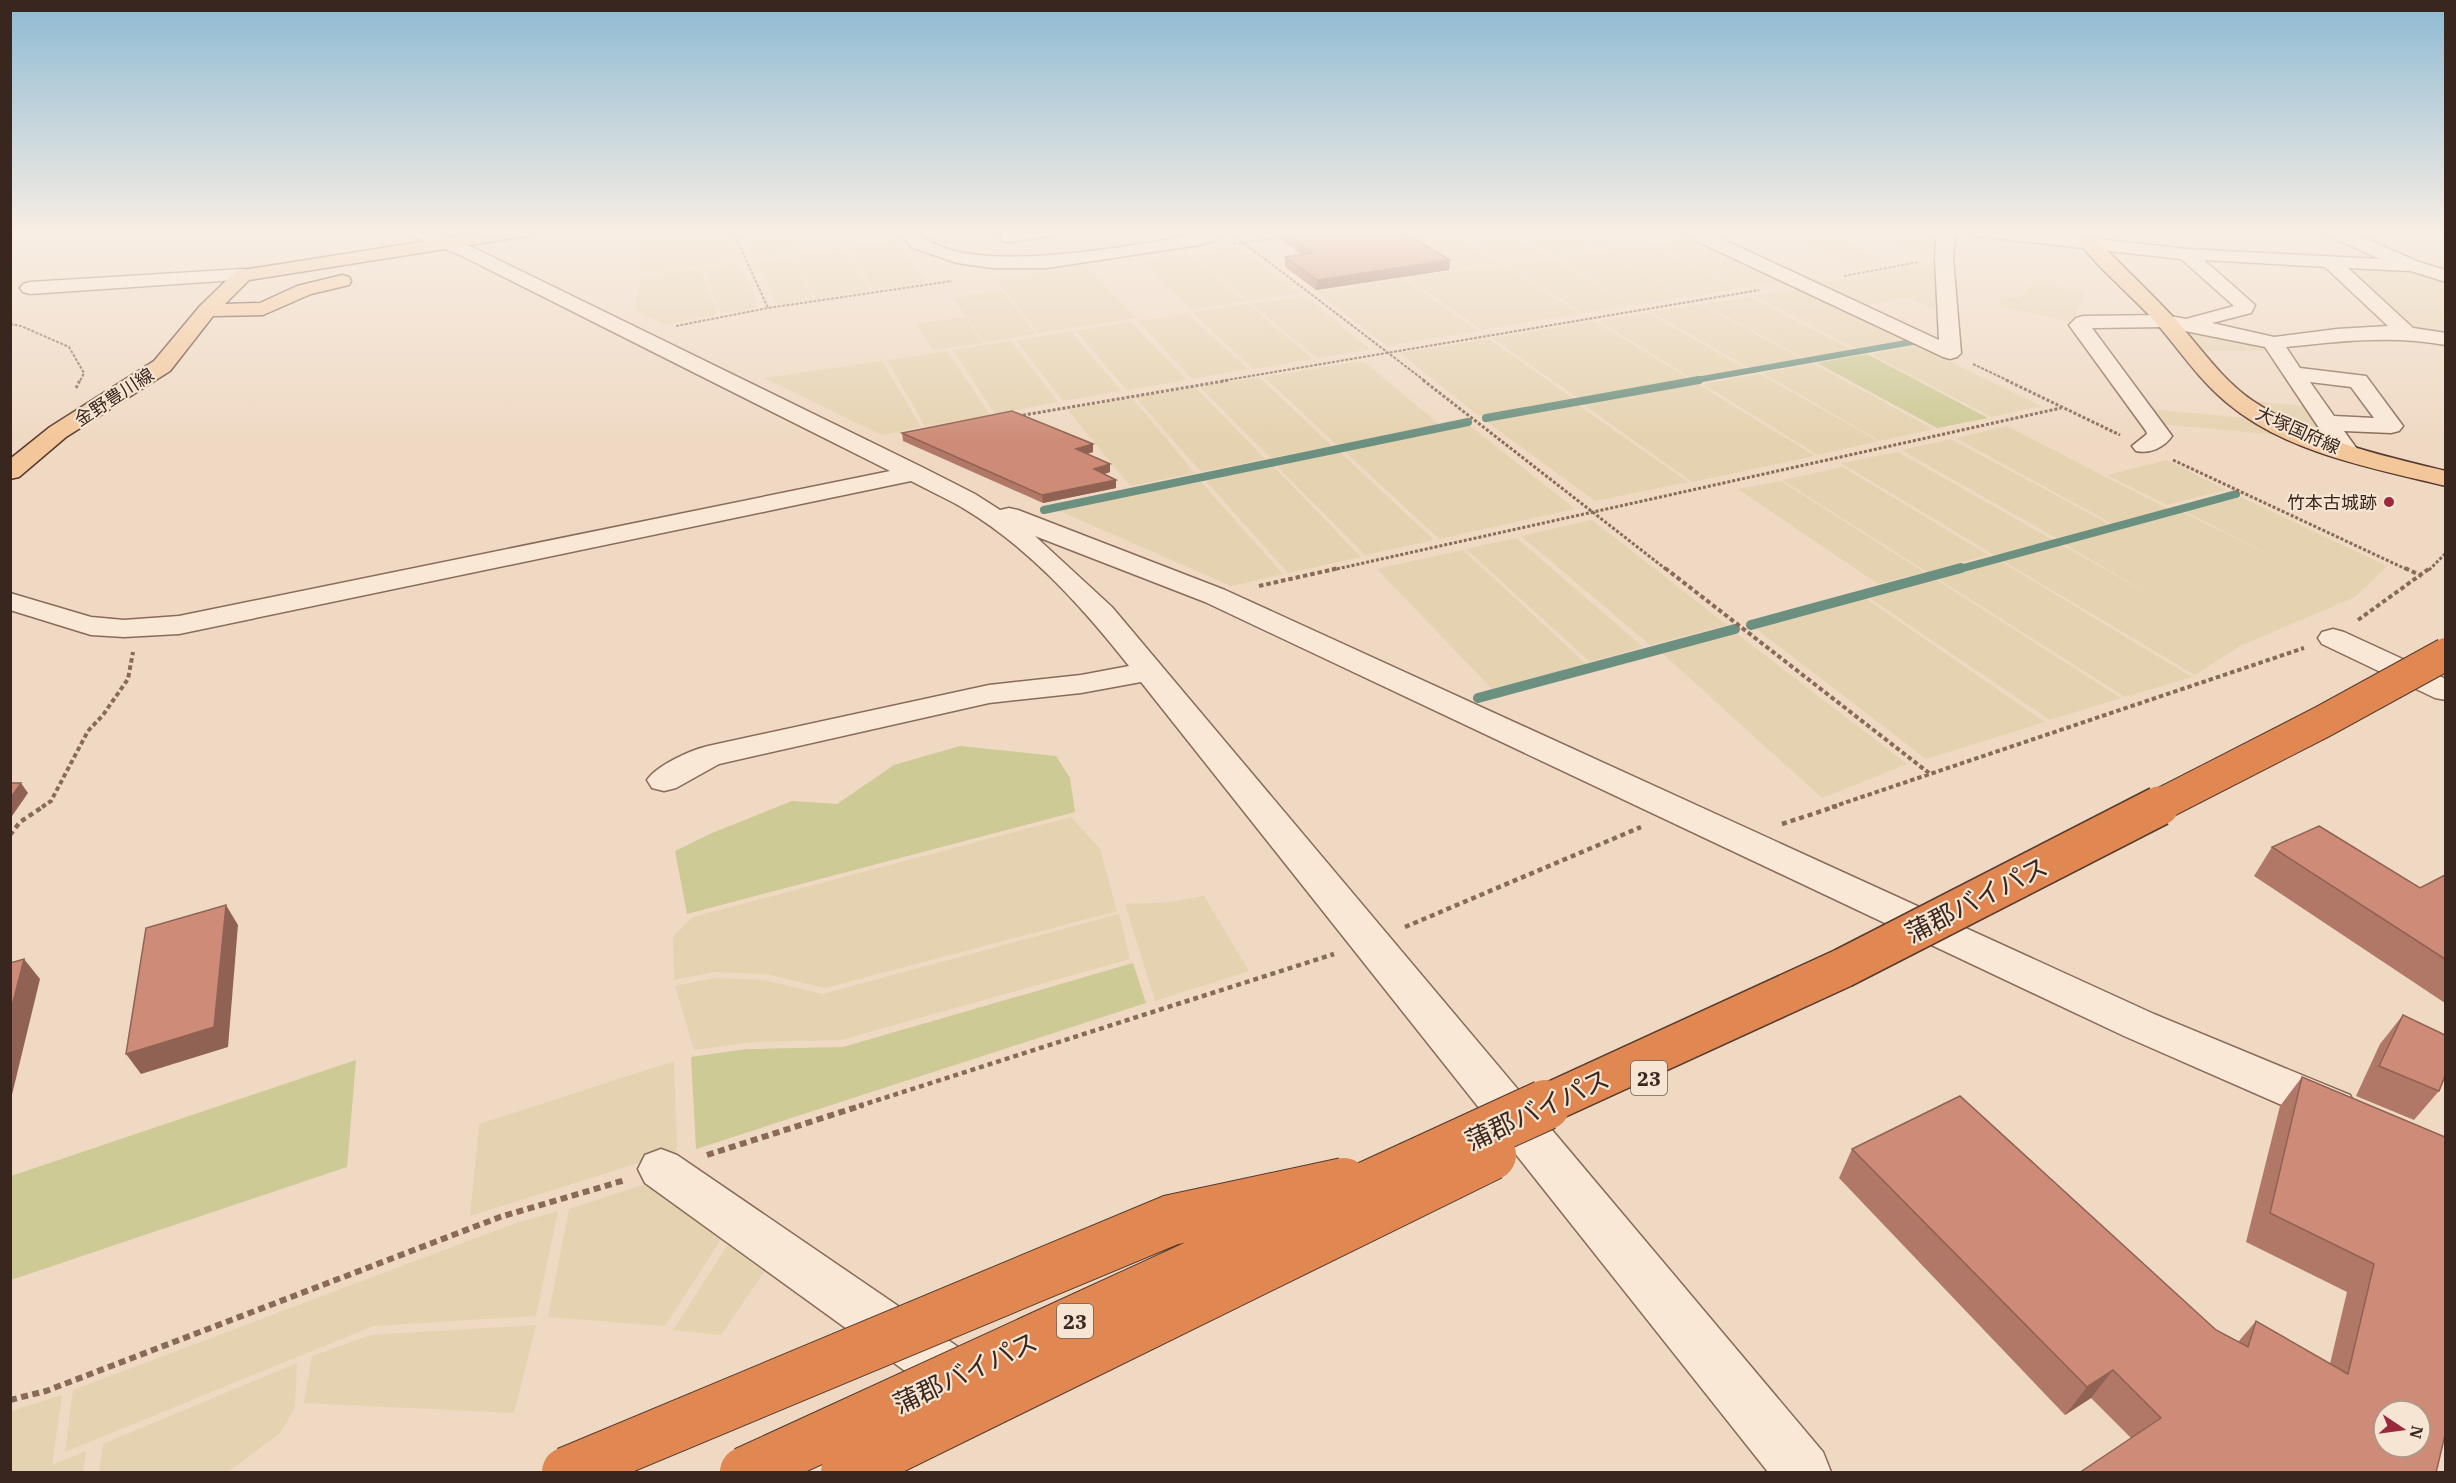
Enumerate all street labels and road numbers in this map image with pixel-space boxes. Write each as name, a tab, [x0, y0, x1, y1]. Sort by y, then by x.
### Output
street label: 金野豊川線	[70, 363, 158, 431]
street label: 大塚国府線	[2252, 401, 2344, 459]
street label: 蒲郡バイパス	[1899, 849, 2053, 949]
street label: 蒲郡バイパス	[1459, 1061, 1615, 1157]
road number: 23	[1631, 1061, 1667, 1095]
road number: 23	[1057, 1304, 1093, 1338]
street label: 蒲郡バイパス	[887, 1324, 1043, 1420]

